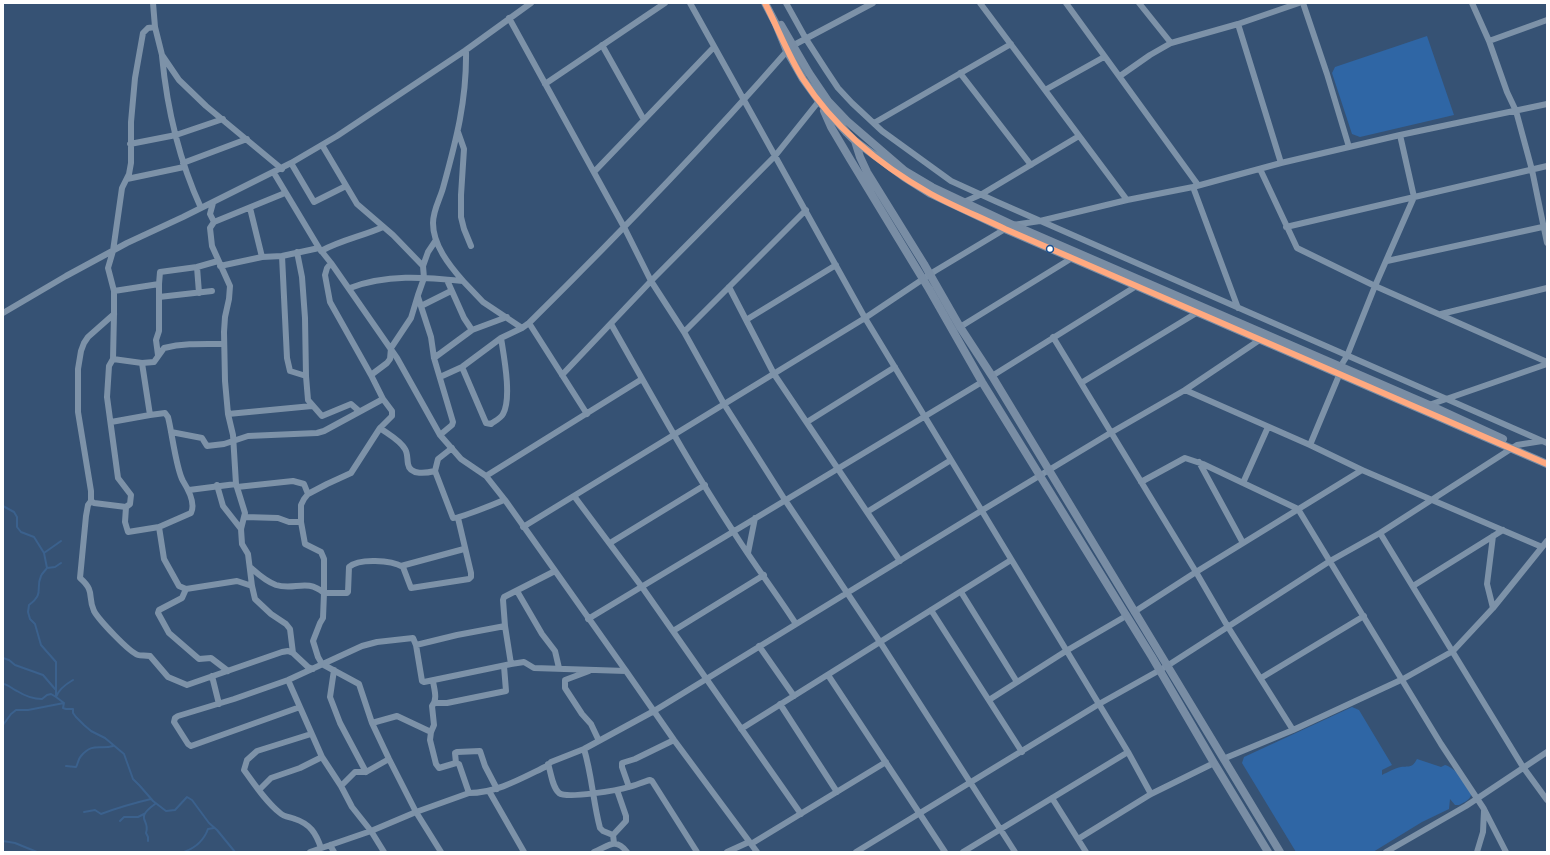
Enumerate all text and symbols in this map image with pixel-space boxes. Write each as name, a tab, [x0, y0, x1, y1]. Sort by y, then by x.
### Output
unlabelled marker	[1045, 244, 1055, 254]

